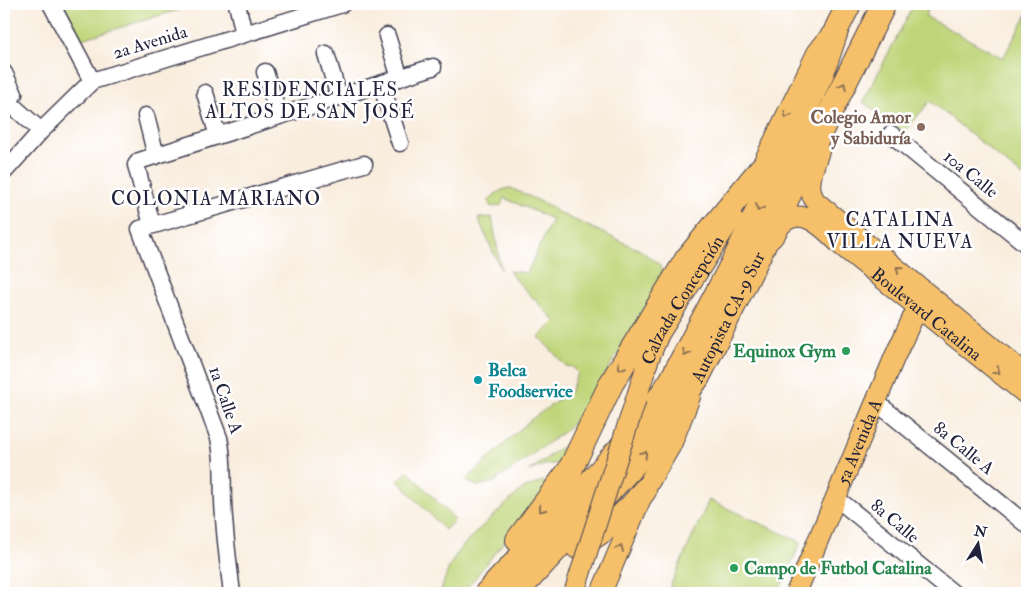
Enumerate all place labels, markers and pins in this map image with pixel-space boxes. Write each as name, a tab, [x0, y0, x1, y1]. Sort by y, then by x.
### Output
place label: Colegio Amor y Sabiduría	[810, 106, 912, 150]
marker: Colegio Amor y Sabiduría	[915, 121, 927, 133]
place label: Equinox Gym	[733, 340, 837, 363]
marker: Equinox Gym	[840, 345, 852, 357]
place label: Belca Foodservice	[488, 359, 573, 403]
marker: Belca Foodservice	[472, 374, 484, 386]
place label: Campo de Futbol Catalina	[744, 557, 932, 580]
marker: Campo de Futbol Catalina	[728, 562, 740, 574]

